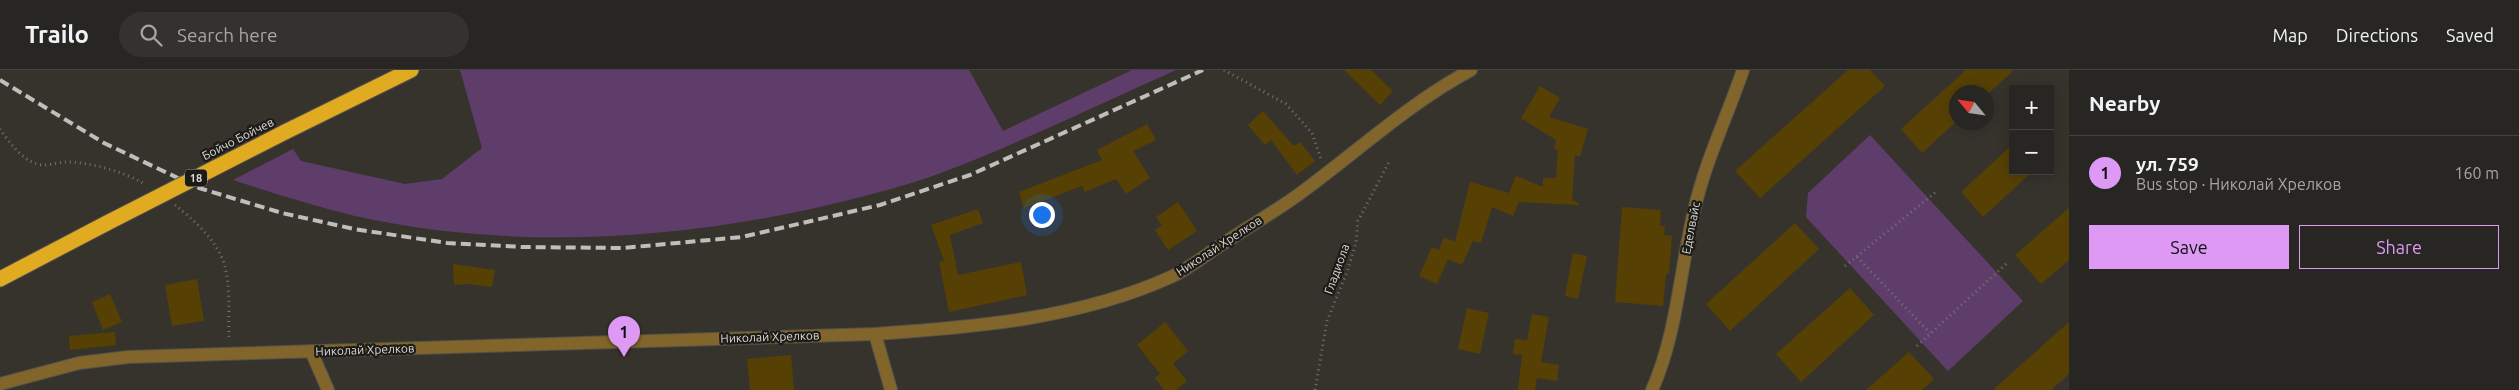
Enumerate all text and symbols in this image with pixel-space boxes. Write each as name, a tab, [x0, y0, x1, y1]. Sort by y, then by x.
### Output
search box	[119, 12, 469, 57]
text: Trailo	[25, 21, 89, 48]
icon: search	[137, 21, 165, 49]
text: Search here	[177, 24, 278, 46]
text: Map	[2272, 25, 2308, 45]
text: Directions	[2336, 25, 2418, 45]
text: Saved	[2446, 25, 2494, 45]
north arrow	[1949, 85, 1994, 130]
map controls	[2009, 85, 2054, 175]
button: +	[2009, 85, 2054, 130]
text: Nearby	[2089, 91, 2160, 115]
street label: Бойчо Бойчев	[200, 115, 276, 162]
button: −	[2009, 130, 2054, 175]
text: ул. 759	[2136, 153, 2199, 175]
text: 1	[2100, 164, 2110, 182]
text: 160 m	[2454, 164, 2499, 182]
road number: 18	[185, 170, 207, 186]
text: Bus stop · Николай Хрелков	[2136, 175, 2341, 193]
street label: Еделвайс	[1679, 200, 1702, 255]
your location	[1029, 202, 1055, 228]
street label: Николай Хрелков	[1174, 213, 1264, 278]
button: Save	[2089, 225, 2289, 269]
button: Share	[2299, 225, 2499, 269]
street label: Гладиола	[1321, 242, 1352, 296]
pin: 1	[608, 316, 640, 357]
street label: Николай Хрелков	[720, 328, 820, 345]
street label: Николай Хрелков	[315, 341, 415, 358]

